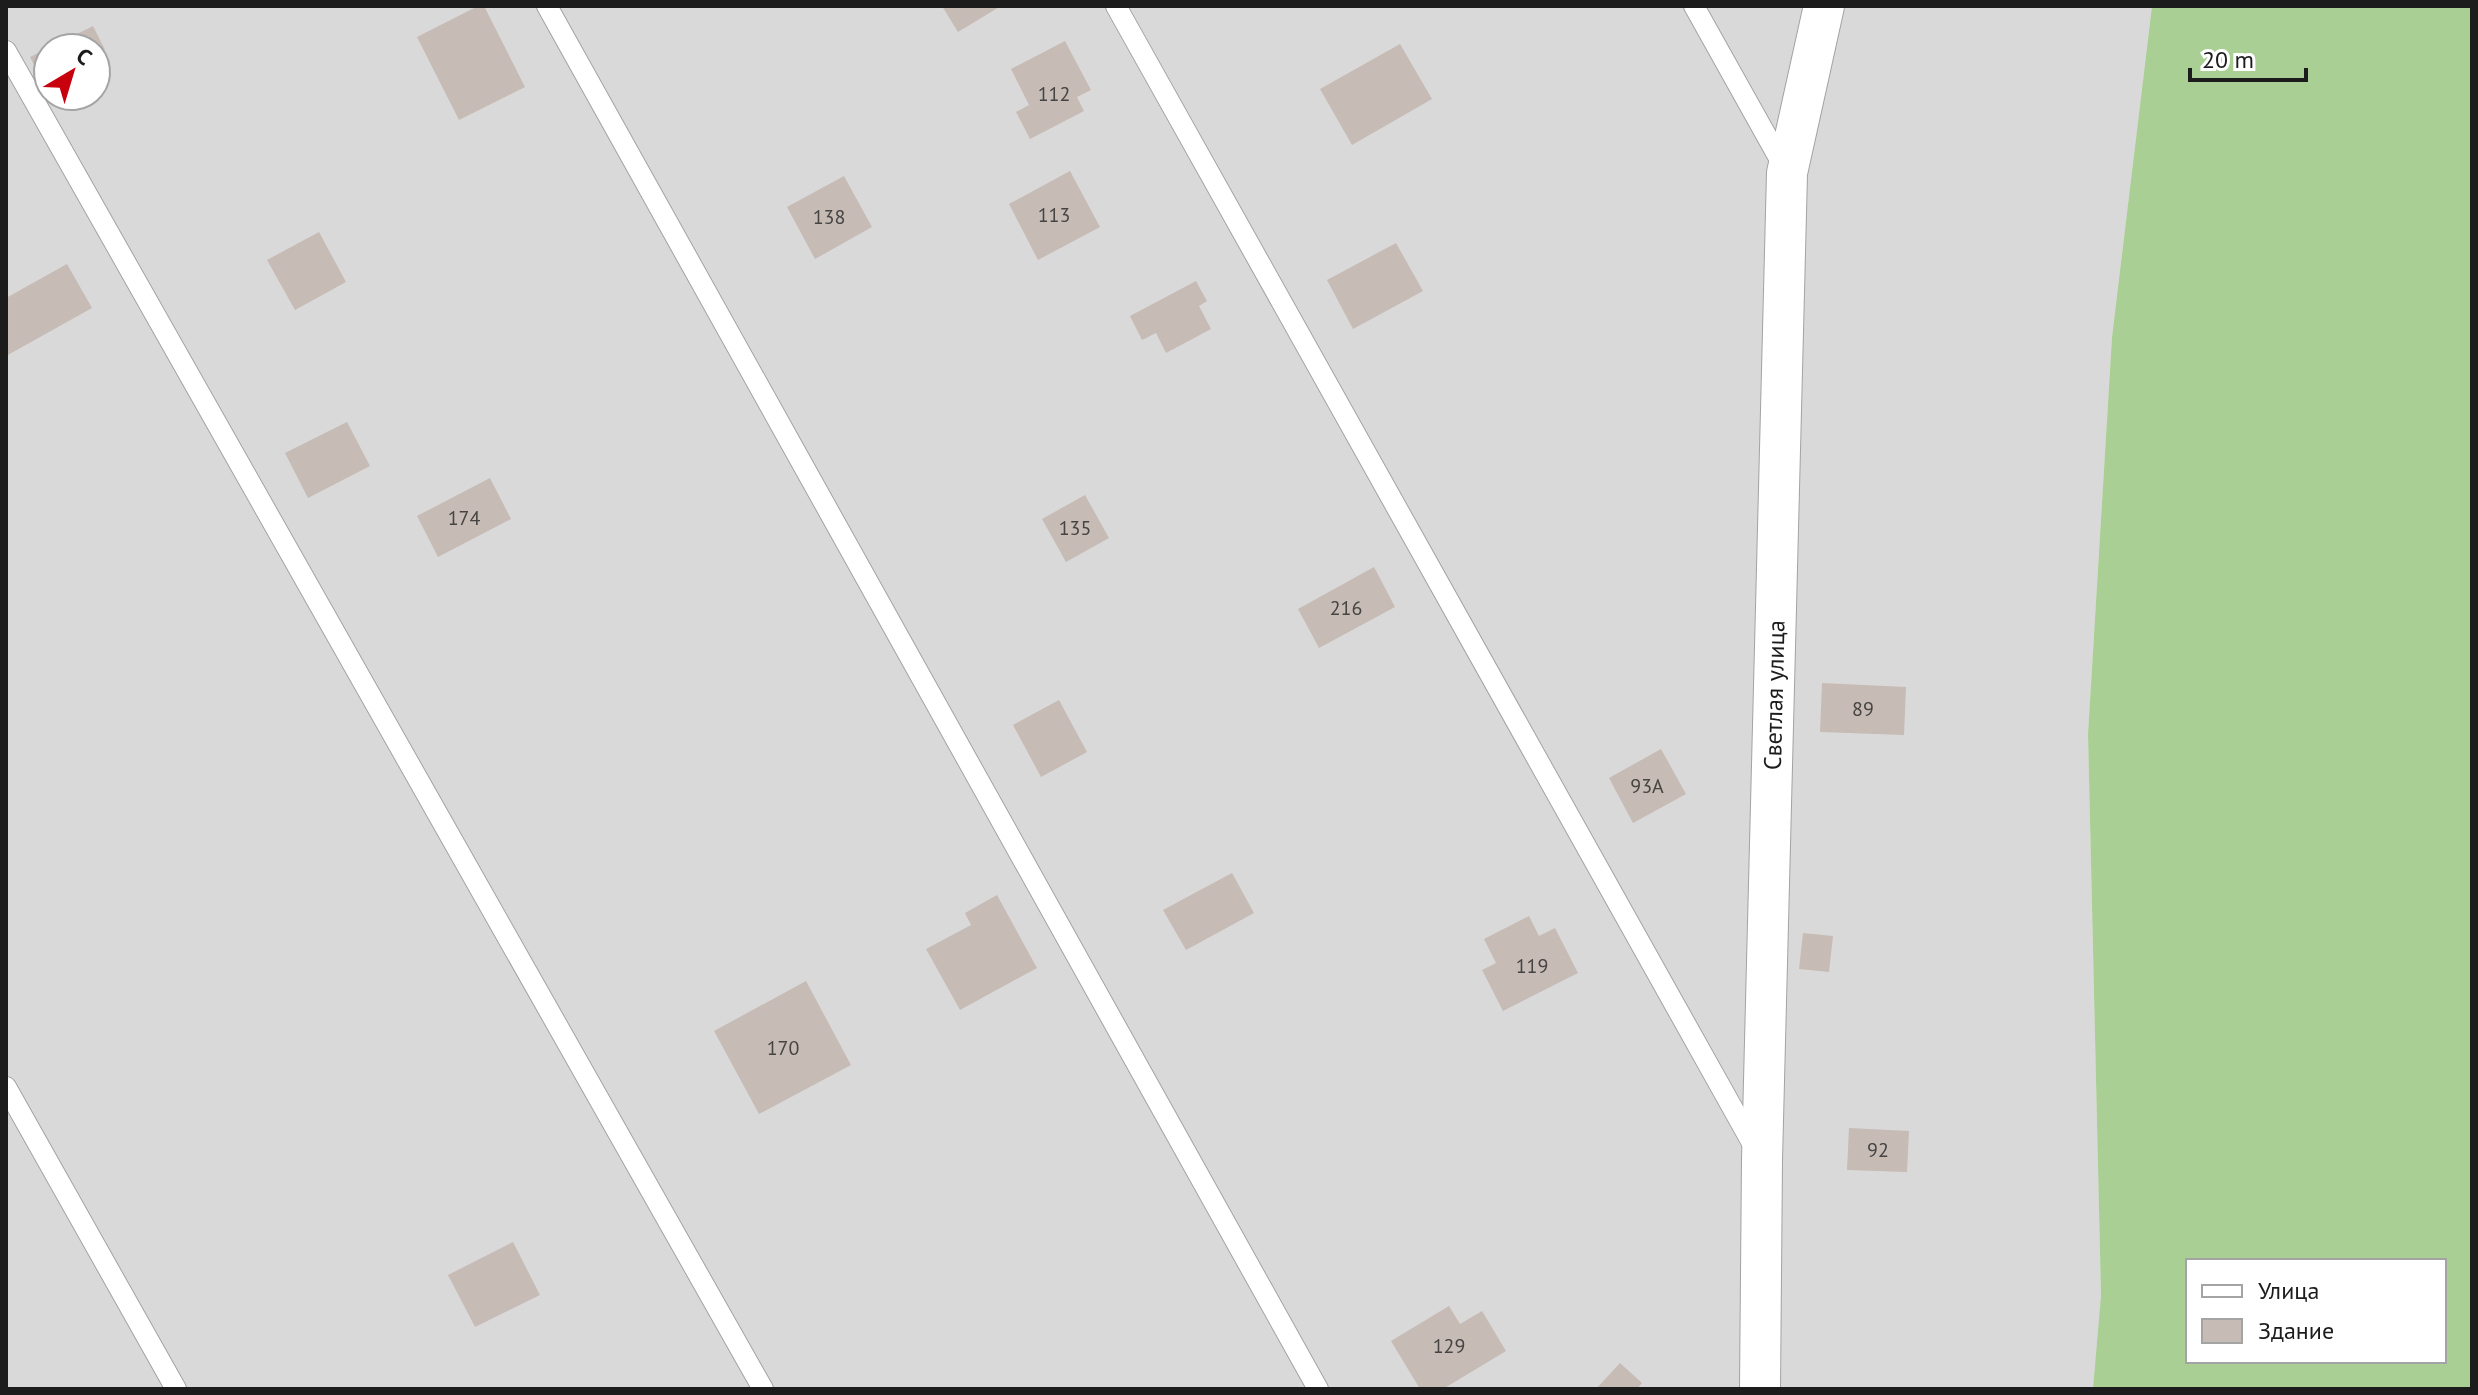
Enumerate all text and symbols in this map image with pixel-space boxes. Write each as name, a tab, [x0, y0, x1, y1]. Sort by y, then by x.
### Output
north arrow	[32, 32, 112, 112]
scale bar	[2190, 32, 2306, 82]
text: С	[71, 41, 98, 71]
text: 20 m	[2202, 44, 2254, 75]
house number: 112	[1038, 81, 1070, 107]
house number: 113	[1038, 202, 1070, 228]
house number: 138	[813, 204, 845, 230]
house number: 174	[448, 505, 480, 531]
house number: 135	[1059, 515, 1091, 541]
house number: 216	[1330, 595, 1362, 621]
street label: Светлая улица	[1756, 620, 1791, 770]
house number: 89	[1852, 696, 1874, 722]
house number: 93А	[1630, 773, 1664, 799]
house number: 119	[1516, 953, 1548, 979]
house number: 170	[767, 1035, 799, 1061]
house number: 92	[1867, 1137, 1889, 1163]
legend	[2186, 1259, 2446, 1363]
text: Улица	[2258, 1275, 2319, 1306]
text: Здание	[2258, 1315, 2334, 1346]
house number: 129	[1433, 1333, 1465, 1359]

